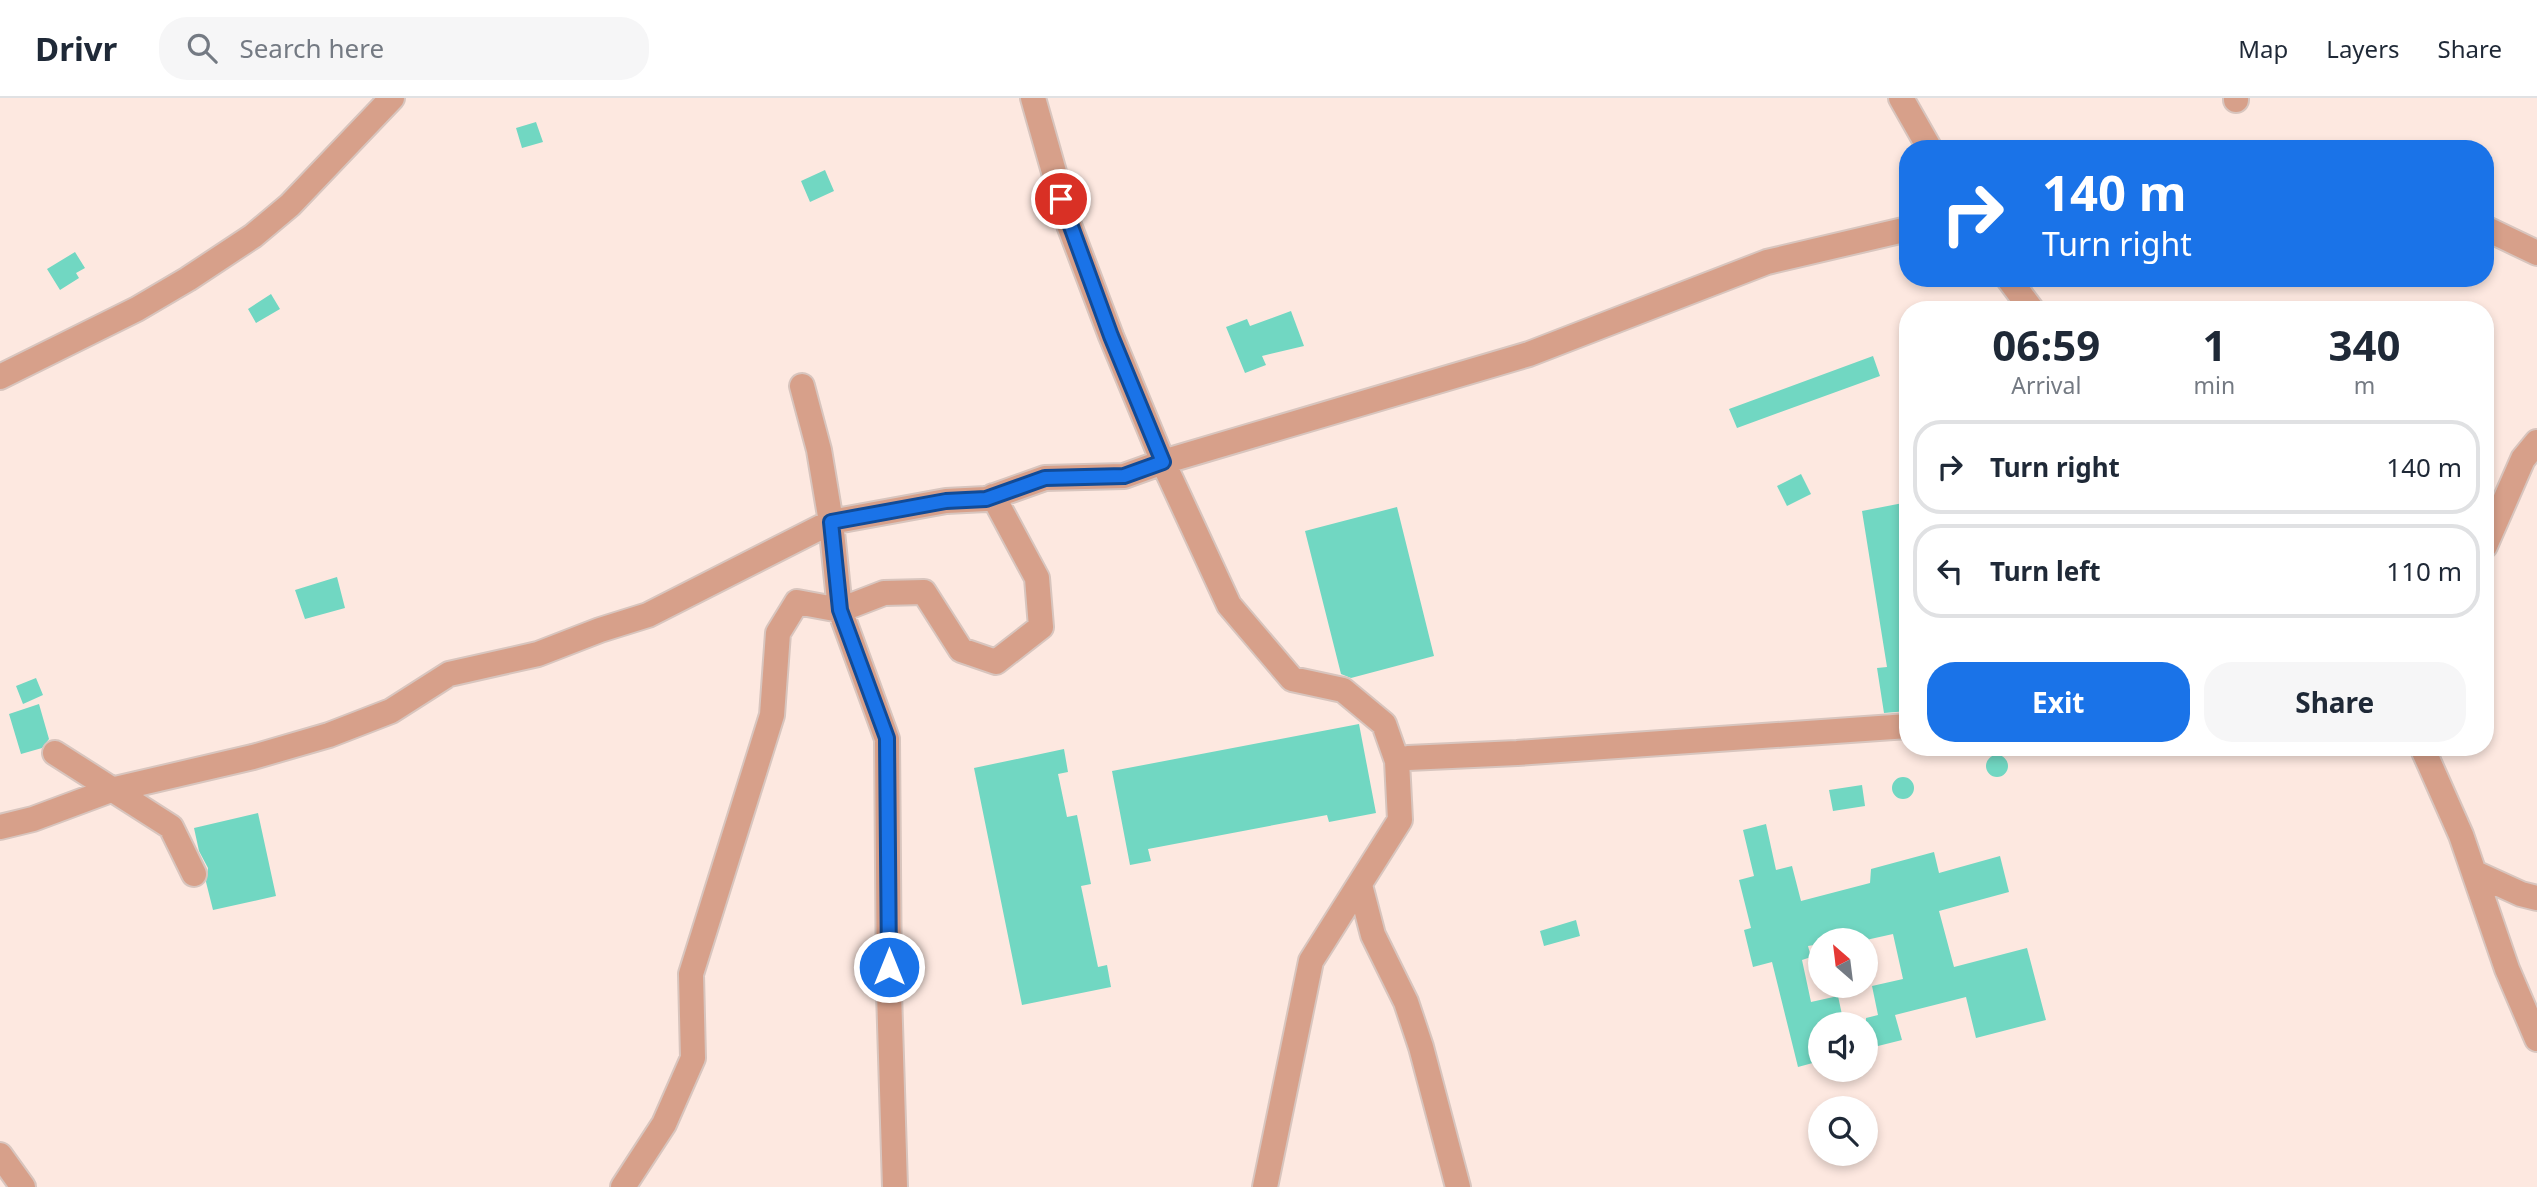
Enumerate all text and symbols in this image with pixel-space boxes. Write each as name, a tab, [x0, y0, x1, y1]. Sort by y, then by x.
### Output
search box	[159, 17, 649, 80]
text: Drivr	[35, 26, 117, 71]
icon: search	[183, 29, 221, 67]
text: Search here	[239, 30, 384, 66]
text: Map	[2238, 32, 2288, 65]
text: Layers	[2326, 32, 2400, 65]
text: Share	[2438, 32, 2502, 65]
text: 140 m	[2042, 159, 2187, 225]
icon: right	[1927, 168, 2018, 259]
pin	[1031, 169, 1091, 229]
icon: arrive	[1042, 180, 1080, 218]
text: Turn right	[2042, 222, 2192, 265]
text: 06:59	[1992, 316, 2100, 373]
text: 1	[2202, 316, 2226, 373]
text: 340	[2329, 316, 2401, 373]
text: Arrival	[2011, 369, 2081, 401]
text: min	[2194, 369, 2235, 401]
text: m	[2354, 369, 2375, 401]
icon: right	[1931, 448, 1969, 486]
text: Turn right	[1990, 449, 2120, 485]
text: 140 m	[2386, 449, 2462, 485]
icon: left	[1931, 552, 1969, 590]
text: Turn left	[1990, 553, 2101, 589]
text: 110 m	[2386, 553, 2462, 589]
button: Exit	[1927, 662, 2190, 742]
button: Share	[2204, 662, 2466, 742]
north arrow	[1808, 928, 1878, 998]
map controls	[1808, 928, 1878, 1166]
position arrow	[852, 930, 926, 1004]
button: sound	[1808, 1012, 1878, 1082]
button: search	[1808, 1096, 1878, 1166]

